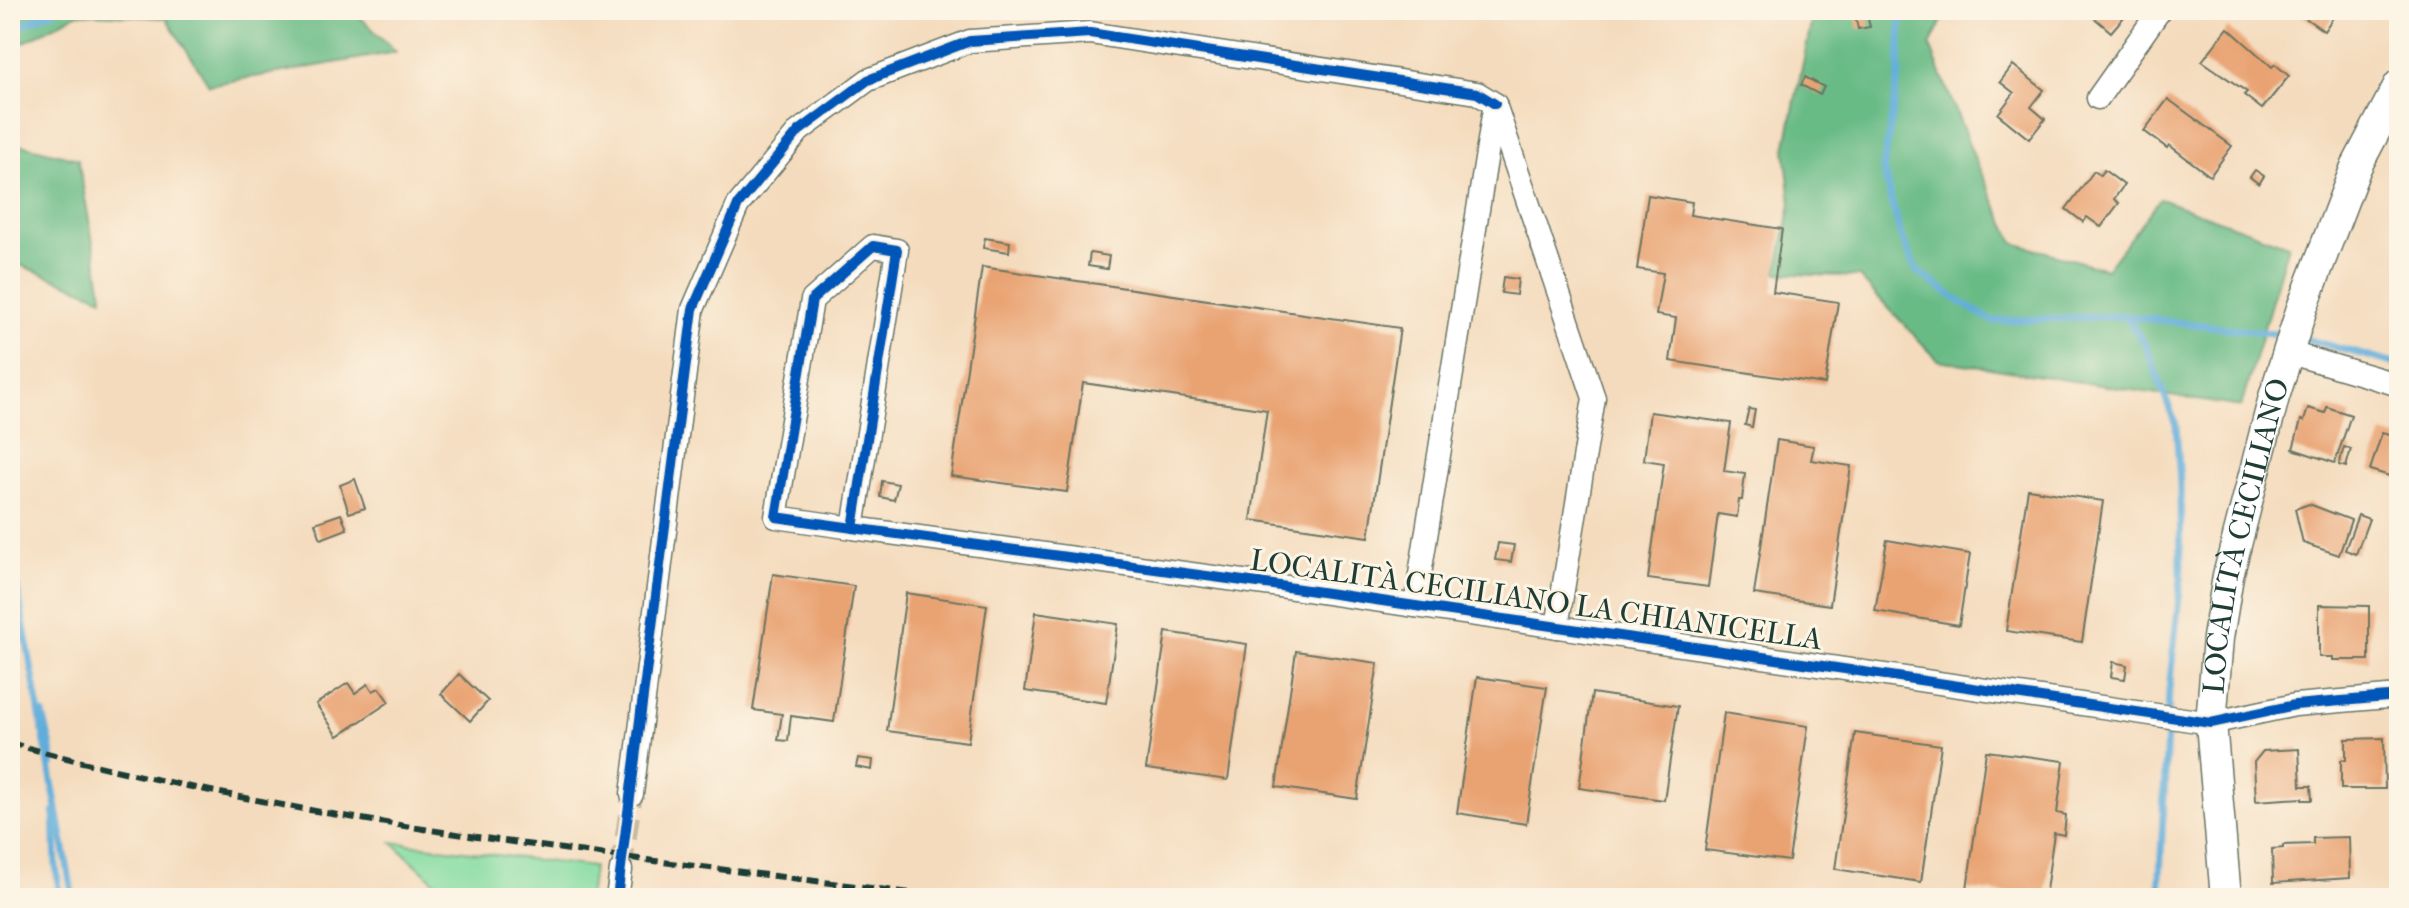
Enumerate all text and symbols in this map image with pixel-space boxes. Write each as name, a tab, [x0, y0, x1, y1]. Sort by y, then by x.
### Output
street label: LOCALITÀ CECILIANO	[2196, 374, 2296, 695]
street label: LOCALITÀ CECILIANO LA CHIANICELLA	[1248, 543, 1825, 658]

